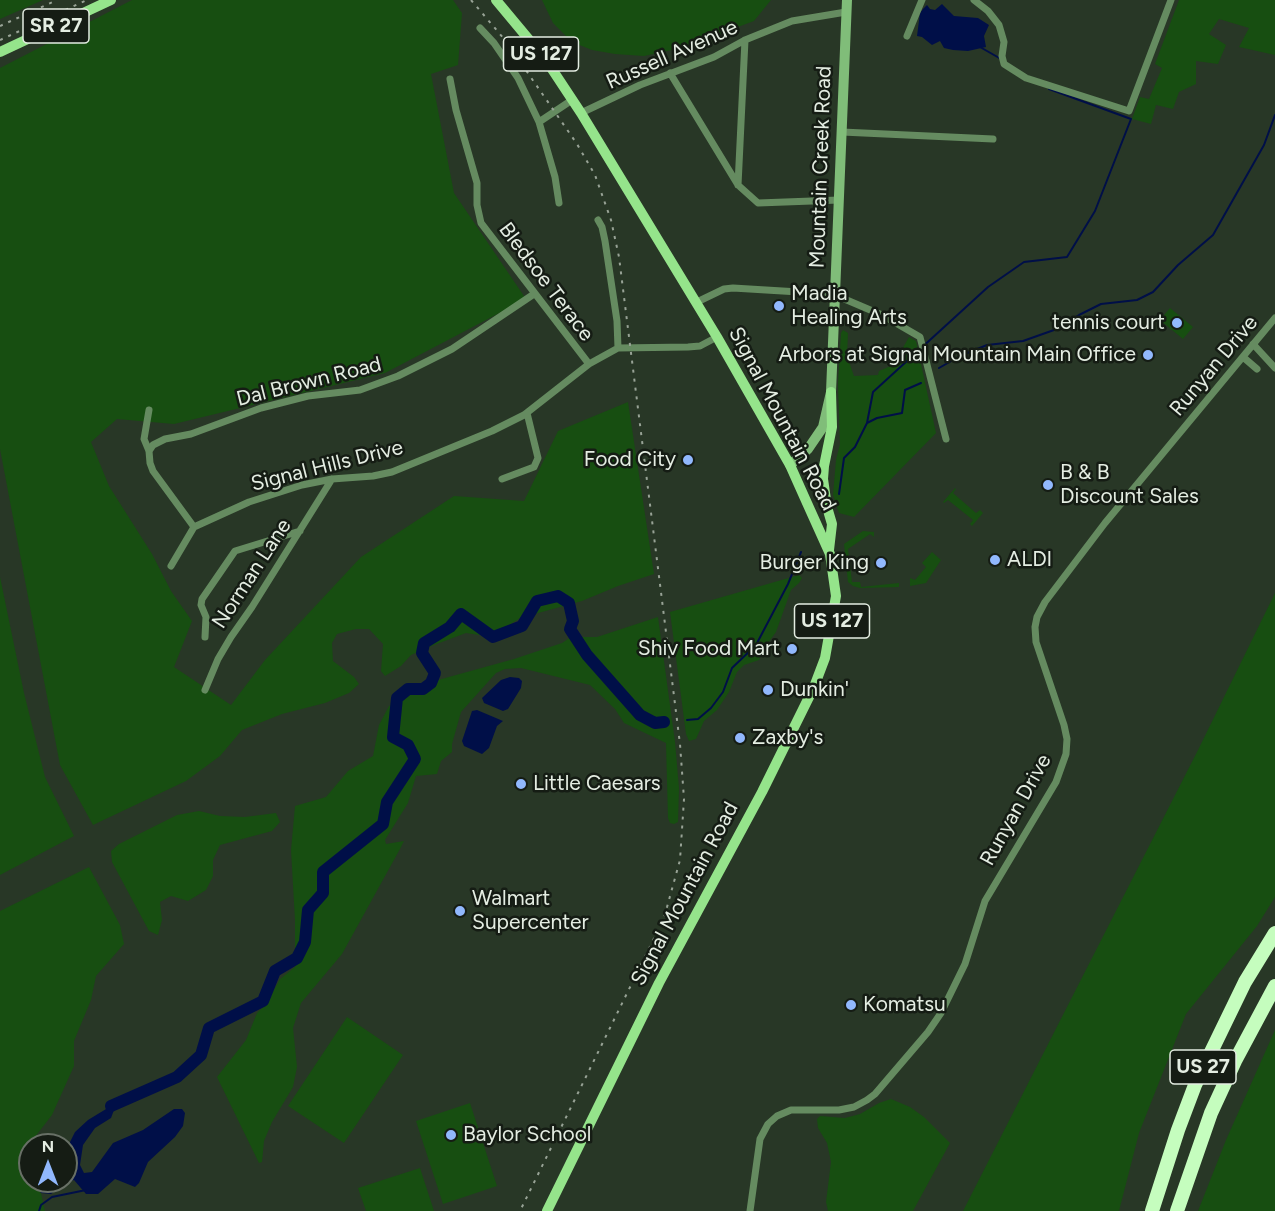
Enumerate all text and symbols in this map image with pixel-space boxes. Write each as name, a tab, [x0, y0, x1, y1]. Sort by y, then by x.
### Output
road number: SR 27	[23, 9, 89, 43]
street label: Russell Avenue	[602, 15, 742, 95]
road number: US 127	[504, 37, 578, 71]
street label: Mountain Creek Road	[805, 65, 837, 269]
street label: Bledsoe Terace	[493, 218, 599, 346]
place label: Madia Healing Arts	[791, 281, 907, 331]
marker: Madia Healing Arts	[772, 299, 786, 313]
place label: tennis court	[1052, 310, 1165, 336]
street label: Runyan Drive	[1165, 311, 1263, 421]
marker: tennis court	[1170, 316, 1184, 330]
street label: Signal Mountain Road	[723, 323, 841, 515]
place label: Arbors at Signal Mountain Main Office	[778, 342, 1136, 368]
marker: Arbors at Signal Mountain Main Office	[1141, 348, 1155, 362]
street label: Dal Brown Road	[234, 352, 384, 412]
street label: Signal Hills Drive	[248, 435, 406, 497]
place label: Food City	[584, 447, 676, 473]
marker: Food City	[681, 453, 695, 467]
place label: B & B Discount Sales	[1060, 460, 1199, 510]
marker: B & B Discount Sales	[1041, 478, 1055, 492]
street label: Norman Lane	[207, 514, 297, 634]
place label: ALDI	[1007, 547, 1052, 573]
place label: Burger King	[760, 550, 869, 576]
marker: ALDI	[988, 553, 1002, 567]
marker: Burger King	[874, 556, 888, 570]
road number: US 127	[794, 604, 870, 638]
place label: Shiv Food Mart	[638, 636, 780, 662]
marker: Shiv Food Mart	[785, 642, 799, 656]
place label: Dunkin'	[780, 677, 849, 703]
marker: Dunkin'	[761, 683, 775, 697]
place label: Zaxby's	[752, 725, 823, 751]
marker: Zaxby's	[733, 731, 747, 745]
street label: Runyan Drive	[975, 750, 1057, 870]
place label: Little Caesars	[533, 771, 661, 797]
marker: Little Caesars	[514, 777, 528, 791]
street label: Signal Mountain Road	[626, 798, 744, 990]
place label: Walmart Supercenter	[472, 886, 589, 936]
marker: Walmart Supercenter	[453, 904, 467, 918]
place label: Komatsu	[863, 992, 946, 1018]
marker: Komatsu	[844, 998, 858, 1012]
road number: US 27	[1170, 1050, 1236, 1084]
place label: Baylor School	[463, 1122, 591, 1148]
marker: Baylor School	[444, 1128, 458, 1142]
north arrow	[18, 1133, 78, 1193]
text: N	[42, 1137, 54, 1156]

